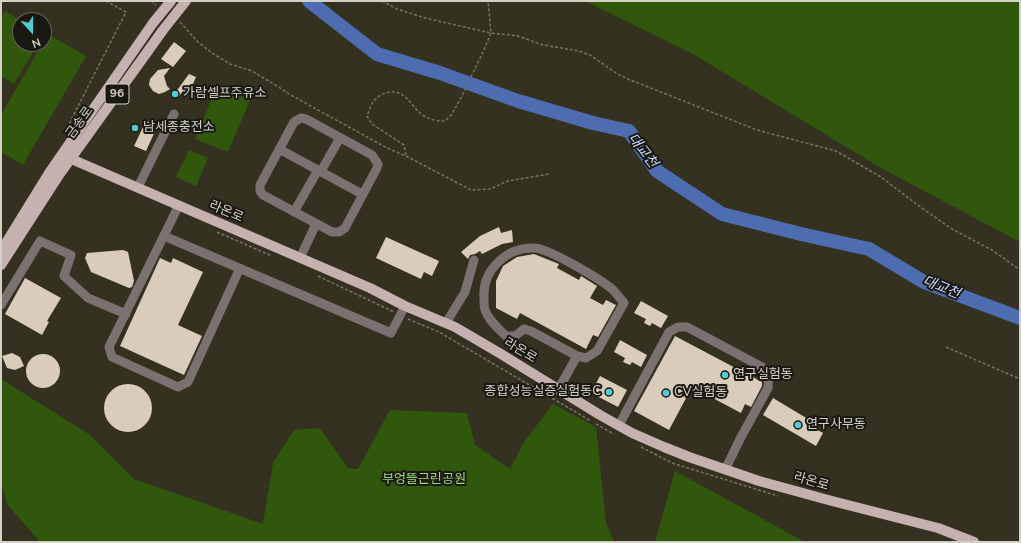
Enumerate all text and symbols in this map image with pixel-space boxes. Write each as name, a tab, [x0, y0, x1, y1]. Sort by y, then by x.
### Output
north arrow	[12, 12, 52, 52]
text: N	[30, 34, 43, 51]
road number: 96	[105, 84, 129, 104]
place label: 가람셀프주유소	[183, 86, 267, 102]
marker: 가람셀프주유소	[170, 89, 180, 99]
street label: 금송로	[63, 104, 97, 142]
place label: 남세종충전소	[143, 120, 215, 136]
marker: 남세종충전소	[130, 123, 140, 133]
water label: 대교천	[623, 131, 661, 171]
street label: 라온로	[206, 198, 246, 226]
water label: 대교천	[920, 273, 962, 303]
street label: 라온로	[501, 335, 539, 367]
place label: 연구실험동	[733, 367, 793, 383]
marker: 연구실험동	[720, 370, 730, 380]
place label: 종합성능실증실험동C	[485, 384, 601, 400]
place label: CV실험동	[674, 385, 727, 401]
marker: 종합성능실증실험동C	[604, 387, 614, 397]
marker: CV실험동	[661, 388, 671, 398]
place label: 연구사무동	[806, 417, 866, 433]
marker: 연구사무동	[793, 420, 803, 430]
street label: 라온로	[792, 470, 830, 494]
park label: 부엉뜰근린공원	[382, 472, 466, 488]

